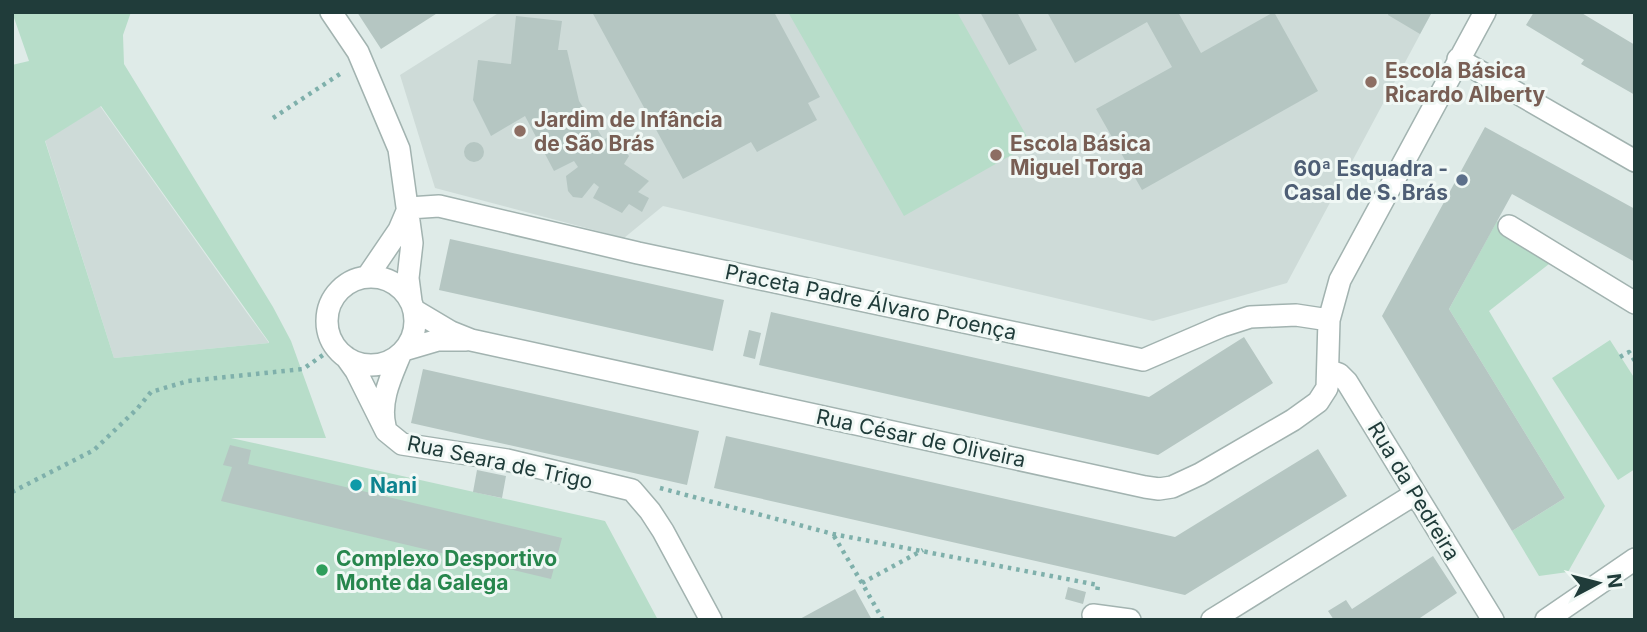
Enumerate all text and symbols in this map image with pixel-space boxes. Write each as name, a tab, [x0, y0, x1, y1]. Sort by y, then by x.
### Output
place label: Escola Básica Ricardo Alberty	[1385, 58, 1546, 107]
marker: Escola Básica Ricardo Alberty	[1363, 74, 1379, 90]
place label: Jardim de Infância de São Brás	[534, 107, 723, 156]
marker: Jardim de Infância de São Brás	[512, 123, 528, 139]
place label: Escola Básica Miguel Torga	[1010, 131, 1151, 180]
marker: Escola Básica Miguel Torga	[988, 147, 1004, 163]
place label: 60ª Esquadra - Casal de S. Brás	[1284, 156, 1448, 205]
marker: 60ª Esquadra - Casal de S. Brás	[1454, 172, 1470, 188]
street label: Praceta Padre Álvaro Proença	[723, 258, 1019, 345]
street label: Rua César de Oliveira	[814, 404, 1028, 472]
street label: Rua da Pedreira	[1363, 417, 1465, 565]
street label: Rua Seara de Trigo	[405, 430, 595, 494]
place label: Nani	[370, 473, 417, 498]
marker: Nani	[348, 477, 364, 493]
place label: Complexo Desportivo Monte da Galega	[336, 546, 557, 595]
north arrow	[1563, 548, 1633, 618]
marker: Complexo Desportivo Monte da Galega	[314, 562, 330, 578]
text: N	[1602, 572, 1627, 590]

